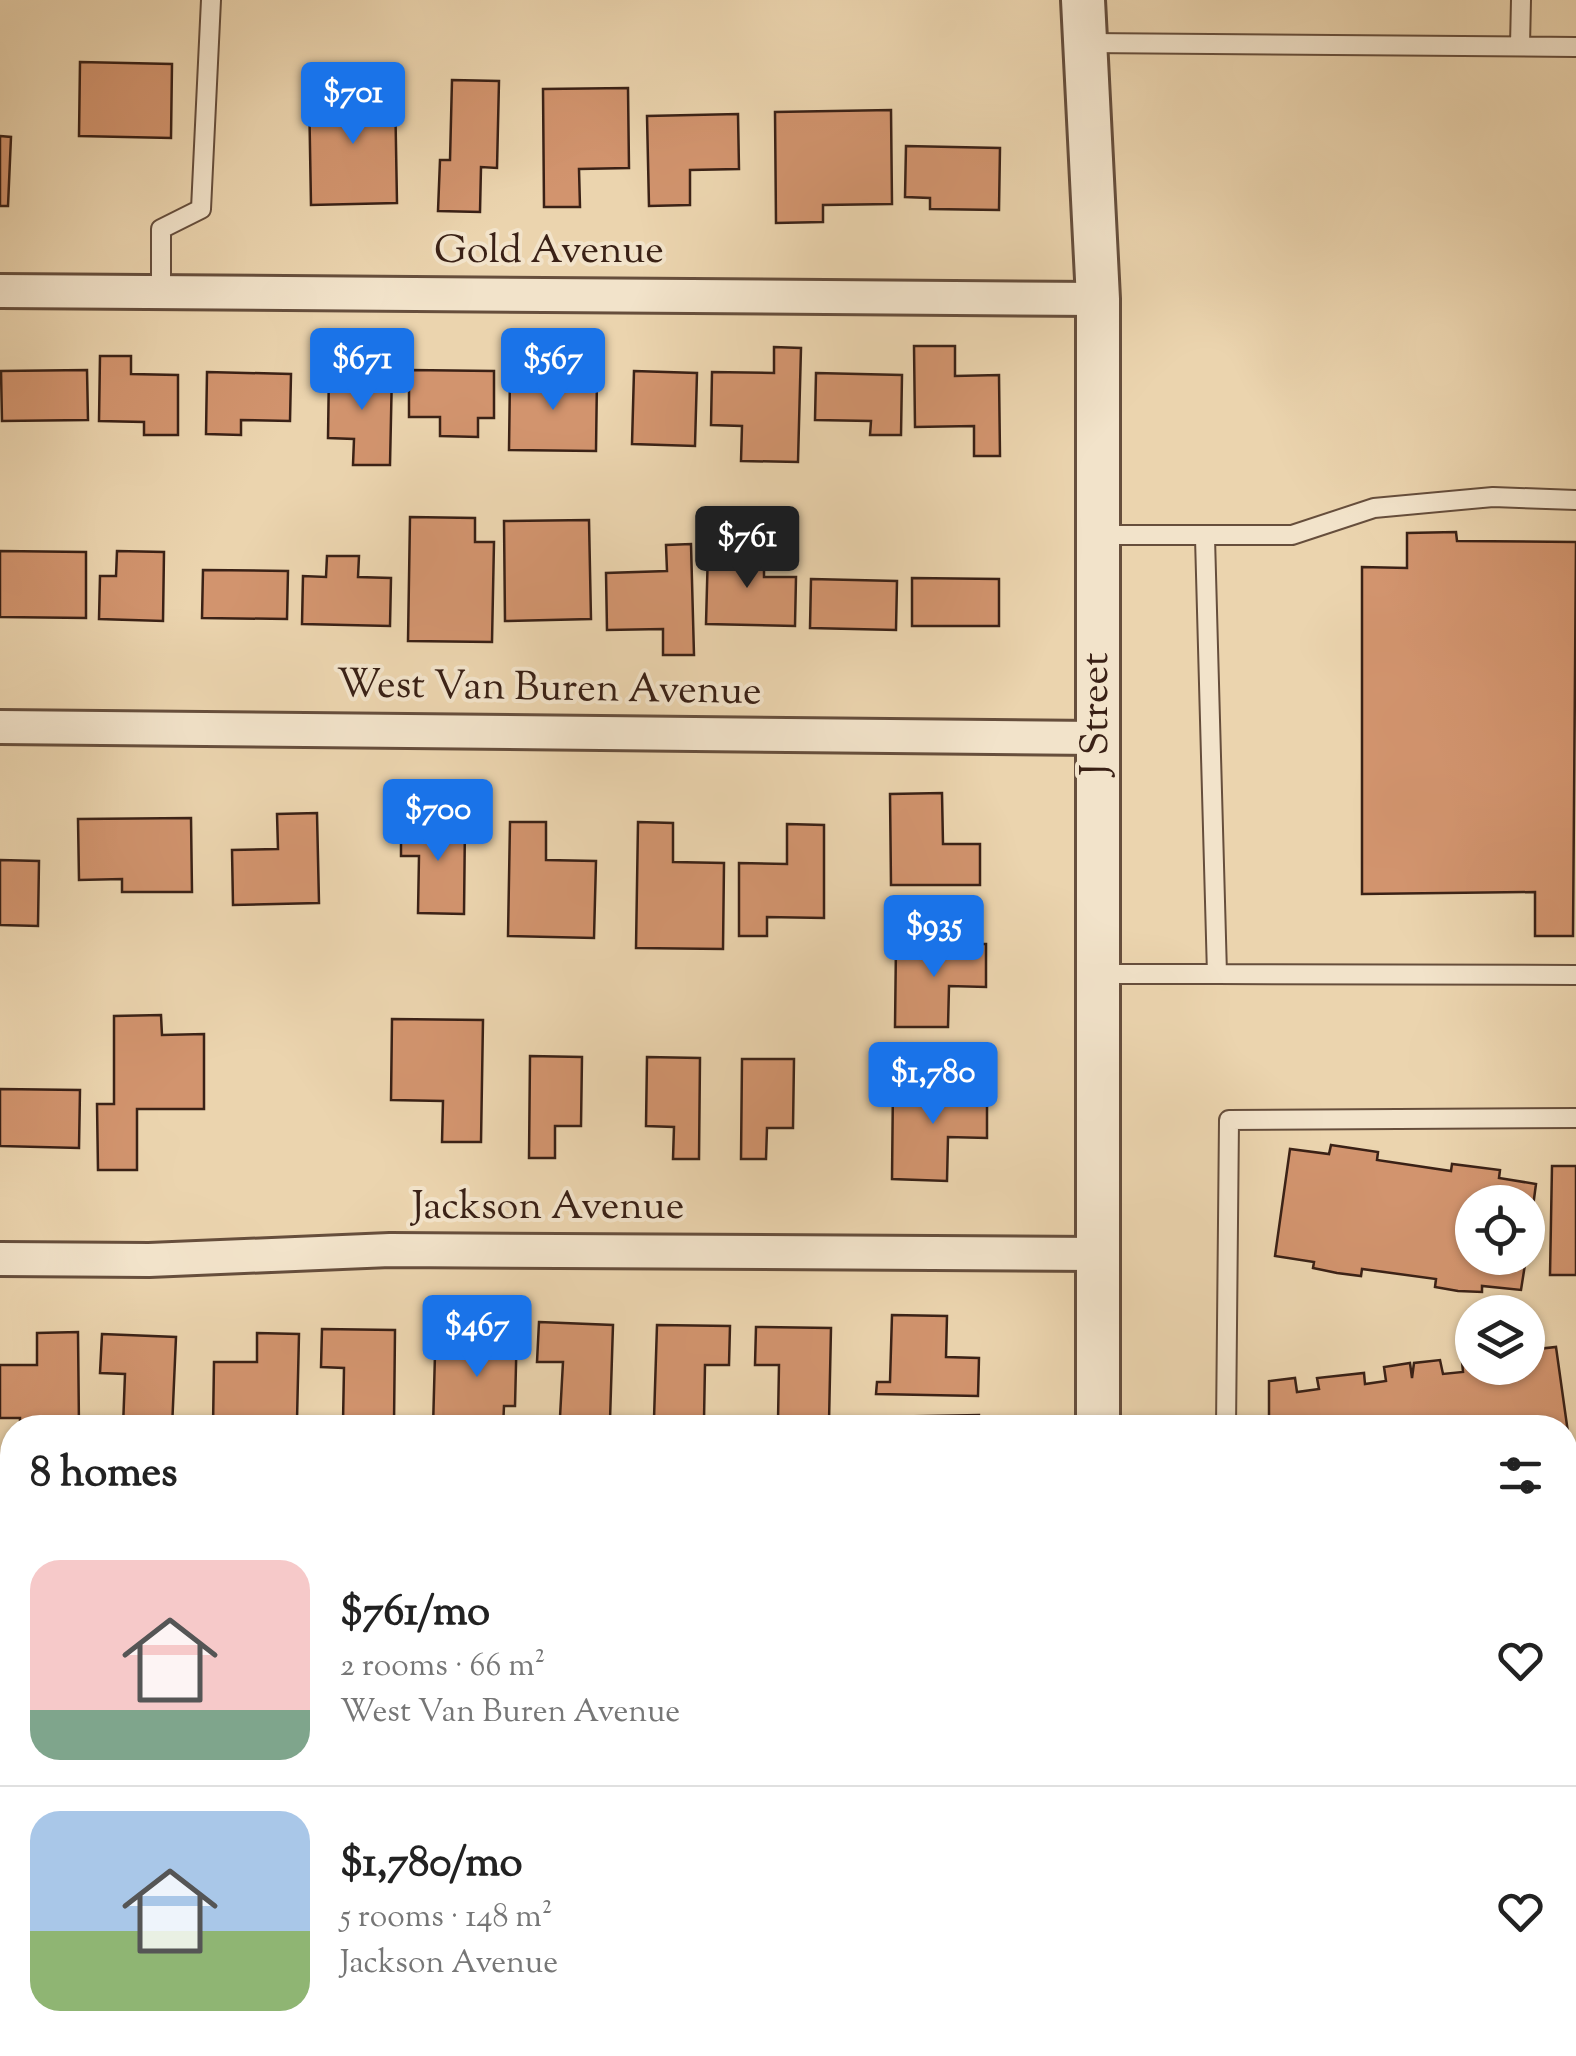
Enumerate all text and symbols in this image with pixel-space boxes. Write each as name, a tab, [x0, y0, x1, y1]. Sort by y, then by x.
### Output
pin: $701	[294, 62, 412, 147]
text: $701	[323, 71, 383, 117]
street label: Gold Avenue	[434, 224, 664, 281]
pin: $671	[303, 328, 421, 413]
pin: $567	[494, 328, 612, 413]
text: $671	[332, 337, 392, 383]
text: $567	[523, 337, 583, 383]
pin: $761	[688, 506, 806, 591]
text: $761	[717, 515, 777, 561]
street label: J Street	[1069, 652, 1126, 778]
street label: West Van Buren Avenue	[336, 658, 762, 722]
pin: $700	[379, 779, 497, 864]
text: $700	[405, 788, 471, 834]
pin: $935	[875, 895, 993, 980]
text: $935	[906, 904, 962, 950]
pin: $1,780	[852, 1042, 1014, 1127]
text: $1,780	[891, 1051, 975, 1097]
street label: Jackson Avenue	[410, 1180, 684, 1237]
map controls	[1455, 1185, 1545, 1385]
button: locate	[1455, 1185, 1545, 1275]
pin: $467	[418, 1295, 536, 1380]
button: layers	[1455, 1295, 1545, 1385]
text: $467	[445, 1304, 509, 1350]
text: 8 homes	[30, 1445, 178, 1505]
icon: filters	[1493, 1448, 1548, 1503]
text: $761/mo	[340, 1584, 490, 1644]
icon: home	[110, 1600, 230, 1720]
icon: heart	[1493, 1633, 1548, 1688]
text: 2 rooms · 66 m²	[340, 1644, 545, 1690]
text: West Van Buren Avenue	[340, 1690, 680, 1736]
text: $1,780/mo	[340, 1835, 522, 1895]
icon: home	[110, 1851, 230, 1971]
icon: heart	[1493, 1884, 1548, 1939]
text: 5 rooms · 148 m²	[340, 1895, 553, 1941]
text: Jackson Avenue	[340, 1941, 558, 1987]

